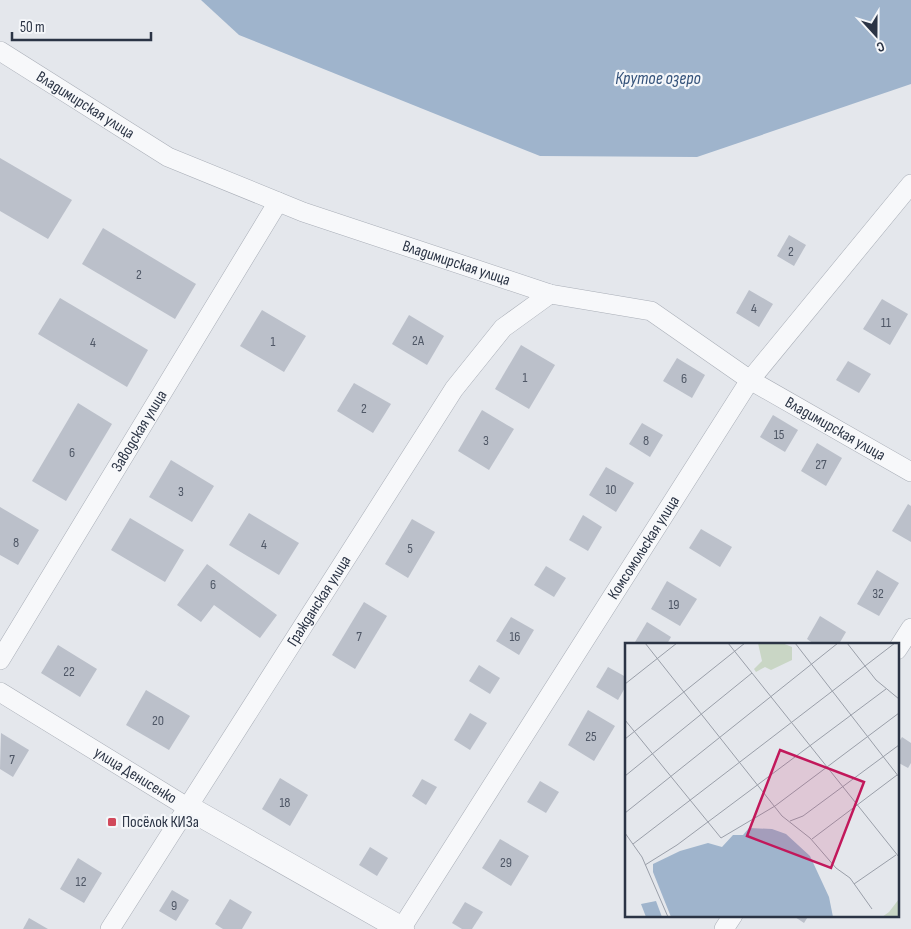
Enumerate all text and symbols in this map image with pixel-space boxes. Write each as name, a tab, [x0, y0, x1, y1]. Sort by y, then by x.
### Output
scale bar	[12, 10, 151, 42]
north arrow	[851, 10, 901, 60]
text: 50 m	[20, 18, 45, 37]
text: С	[874, 37, 887, 56]
street label: Владимирская улица	[33, 67, 138, 143]
water label: Крутое озеро	[615, 68, 701, 89]
street label: Владимирская улица	[400, 236, 513, 290]
house number: 2	[788, 243, 794, 260]
house number: 2	[136, 266, 142, 283]
house number: 4	[751, 300, 757, 317]
house number: 11	[881, 314, 891, 331]
house number: 2А	[412, 332, 425, 349]
house number: 1	[271, 333, 276, 350]
house number: 4	[90, 334, 96, 351]
house number: 1	[523, 369, 528, 386]
house number: 6	[681, 370, 687, 387]
street label: Заводская улица	[107, 387, 171, 475]
street label: Владимирская улица	[782, 393, 889, 465]
house number: 2	[361, 400, 367, 417]
house number: 15	[774, 426, 785, 443]
house number: 3	[483, 432, 489, 449]
house number: 8	[643, 432, 649, 449]
house number: 6	[69, 444, 75, 461]
house number: 27	[815, 456, 827, 473]
house number: 10	[605, 481, 617, 498]
house number: 3	[178, 483, 184, 500]
street label: Комсомольская улица	[603, 492, 683, 603]
house number: 8	[13, 534, 19, 551]
house number: 4	[261, 536, 267, 553]
house number: 5	[407, 540, 413, 557]
street label: Гражданская улица	[283, 552, 355, 650]
house number: 6	[210, 576, 216, 593]
house number: 32	[872, 585, 884, 602]
house number: 19	[668, 596, 680, 613]
house number: 7	[356, 628, 362, 645]
house number: 16	[509, 628, 521, 645]
inset map	[625, 643, 898, 916]
house number: 22	[63, 663, 75, 680]
house number: 20	[152, 712, 164, 729]
house number: 25	[585, 728, 597, 745]
street label: улица Денисенко	[91, 743, 180, 808]
house number: 7	[9, 751, 15, 768]
house number: 18	[279, 794, 291, 811]
place label: Посёлок КИЗа	[122, 813, 199, 832]
marker: Посёлок КИЗа	[106, 816, 118, 828]
house number: 29	[500, 854, 512, 871]
house number: 12	[76, 873, 87, 890]
house number: 9	[171, 897, 177, 914]

